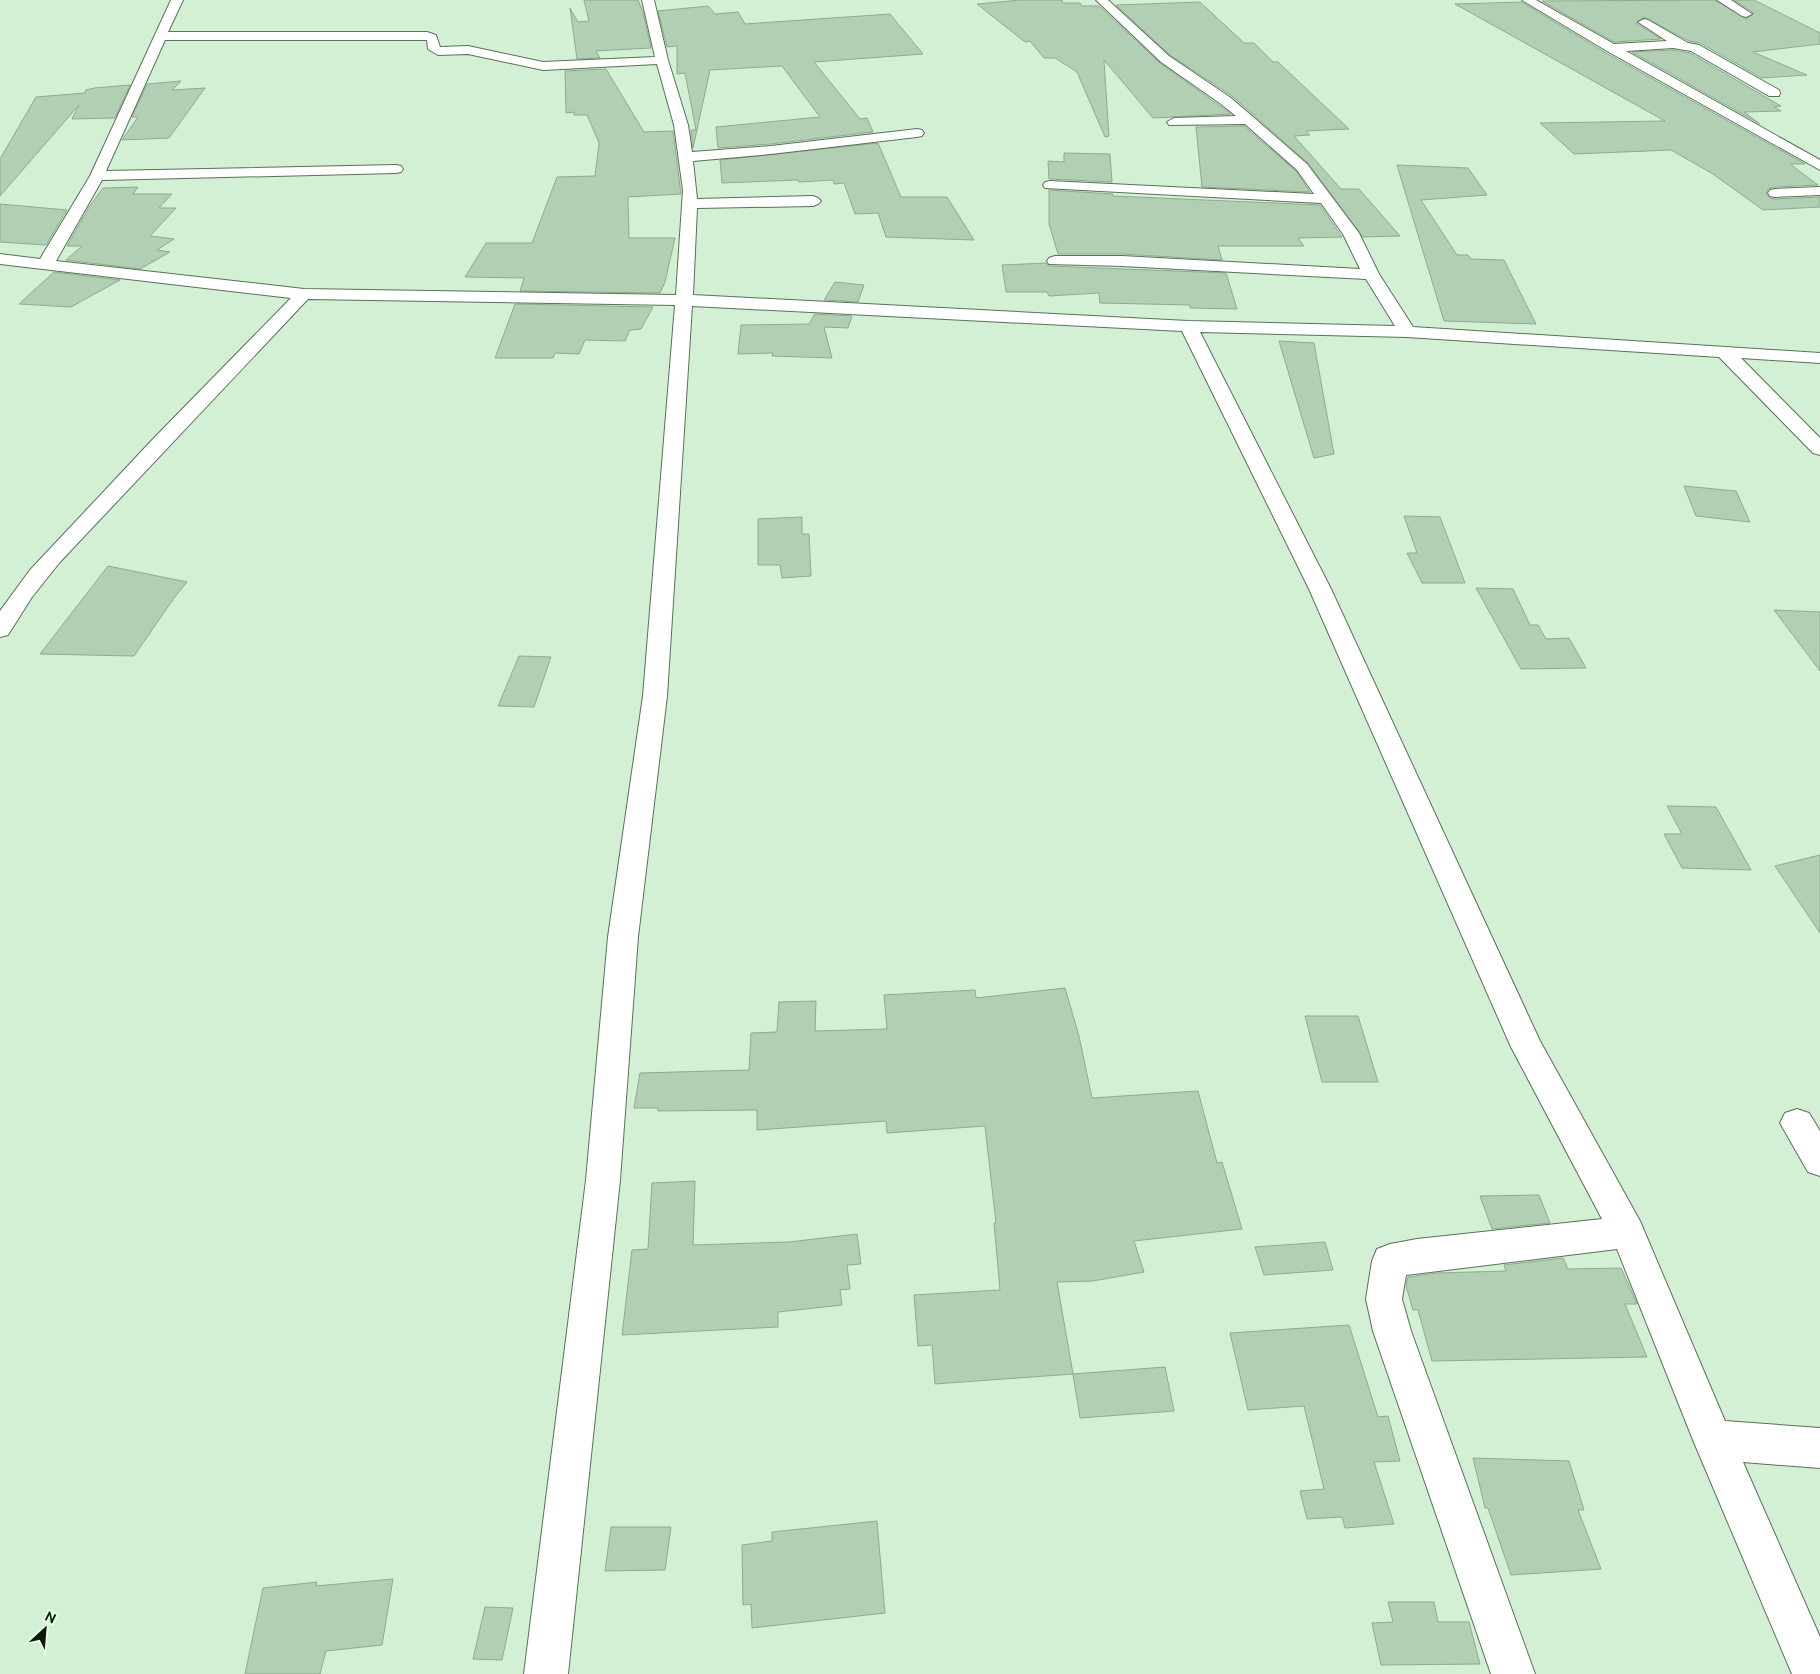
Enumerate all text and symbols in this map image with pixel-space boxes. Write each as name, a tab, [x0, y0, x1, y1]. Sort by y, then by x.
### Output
north arrow	[20, 1604, 70, 1654]
text: N	[42, 1608, 59, 1627]

